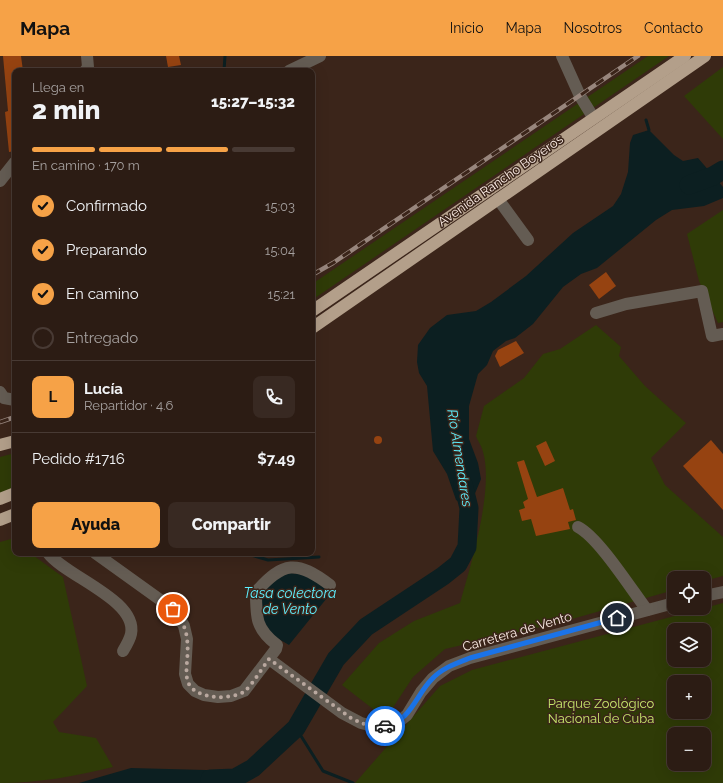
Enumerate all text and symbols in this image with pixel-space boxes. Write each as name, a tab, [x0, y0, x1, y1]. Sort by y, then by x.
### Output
text: Mapa	[20, 17, 70, 39]
text: Inicio	[450, 20, 483, 36]
text: Mapa	[505, 20, 542, 36]
text: Nosotros	[564, 20, 622, 36]
text: Contacto	[644, 20, 703, 36]
text: Llega en	[32, 80, 84, 95]
text: 15:27–15:32	[211, 93, 295, 111]
text: 2 min	[32, 95, 100, 125]
street label: Avenida Rancho Boyeros	[435, 131, 566, 229]
text: En camino · 170 m	[32, 158, 140, 173]
icon: check	[32, 195, 54, 217]
text: Confirmado	[66, 197, 147, 215]
text: 15:03	[265, 199, 295, 214]
icon: check	[32, 239, 54, 261]
text: Preparando	[66, 241, 147, 259]
text: 15:04	[265, 243, 295, 258]
icon: check	[32, 283, 54, 305]
text: En camino	[66, 285, 139, 303]
text: 15:21	[268, 287, 295, 302]
text: Entregado	[66, 329, 138, 347]
button: phone	[253, 376, 295, 418]
text: Lucía	[84, 380, 123, 398]
text: L	[49, 388, 57, 406]
text: Repartidor · 4.6	[84, 398, 173, 413]
water label: Río Almendares	[444, 408, 476, 508]
text: Pedido #1716	[32, 450, 125, 468]
text: $7.49	[257, 450, 295, 468]
button: Ayuda	[32, 502, 160, 548]
button: Compartir	[168, 502, 295, 548]
map controls	[667, 571, 711, 771]
button: locate	[667, 571, 711, 615]
water label: Tasa colectora de Vento	[244, 585, 336, 617]
pin	[156, 592, 190, 626]
icon: bag	[162, 598, 184, 620]
pin	[600, 601, 634, 635]
icon: home	[606, 607, 628, 629]
street label: Carretera de Vento	[461, 609, 574, 654]
button: layers	[667, 623, 711, 667]
button: +	[667, 675, 711, 719]
park label: Parque Zoológico Nacional de Cuba	[548, 696, 655, 726]
courier	[365, 706, 405, 746]
icon: car	[374, 715, 396, 737]
button: −	[667, 727, 711, 771]

